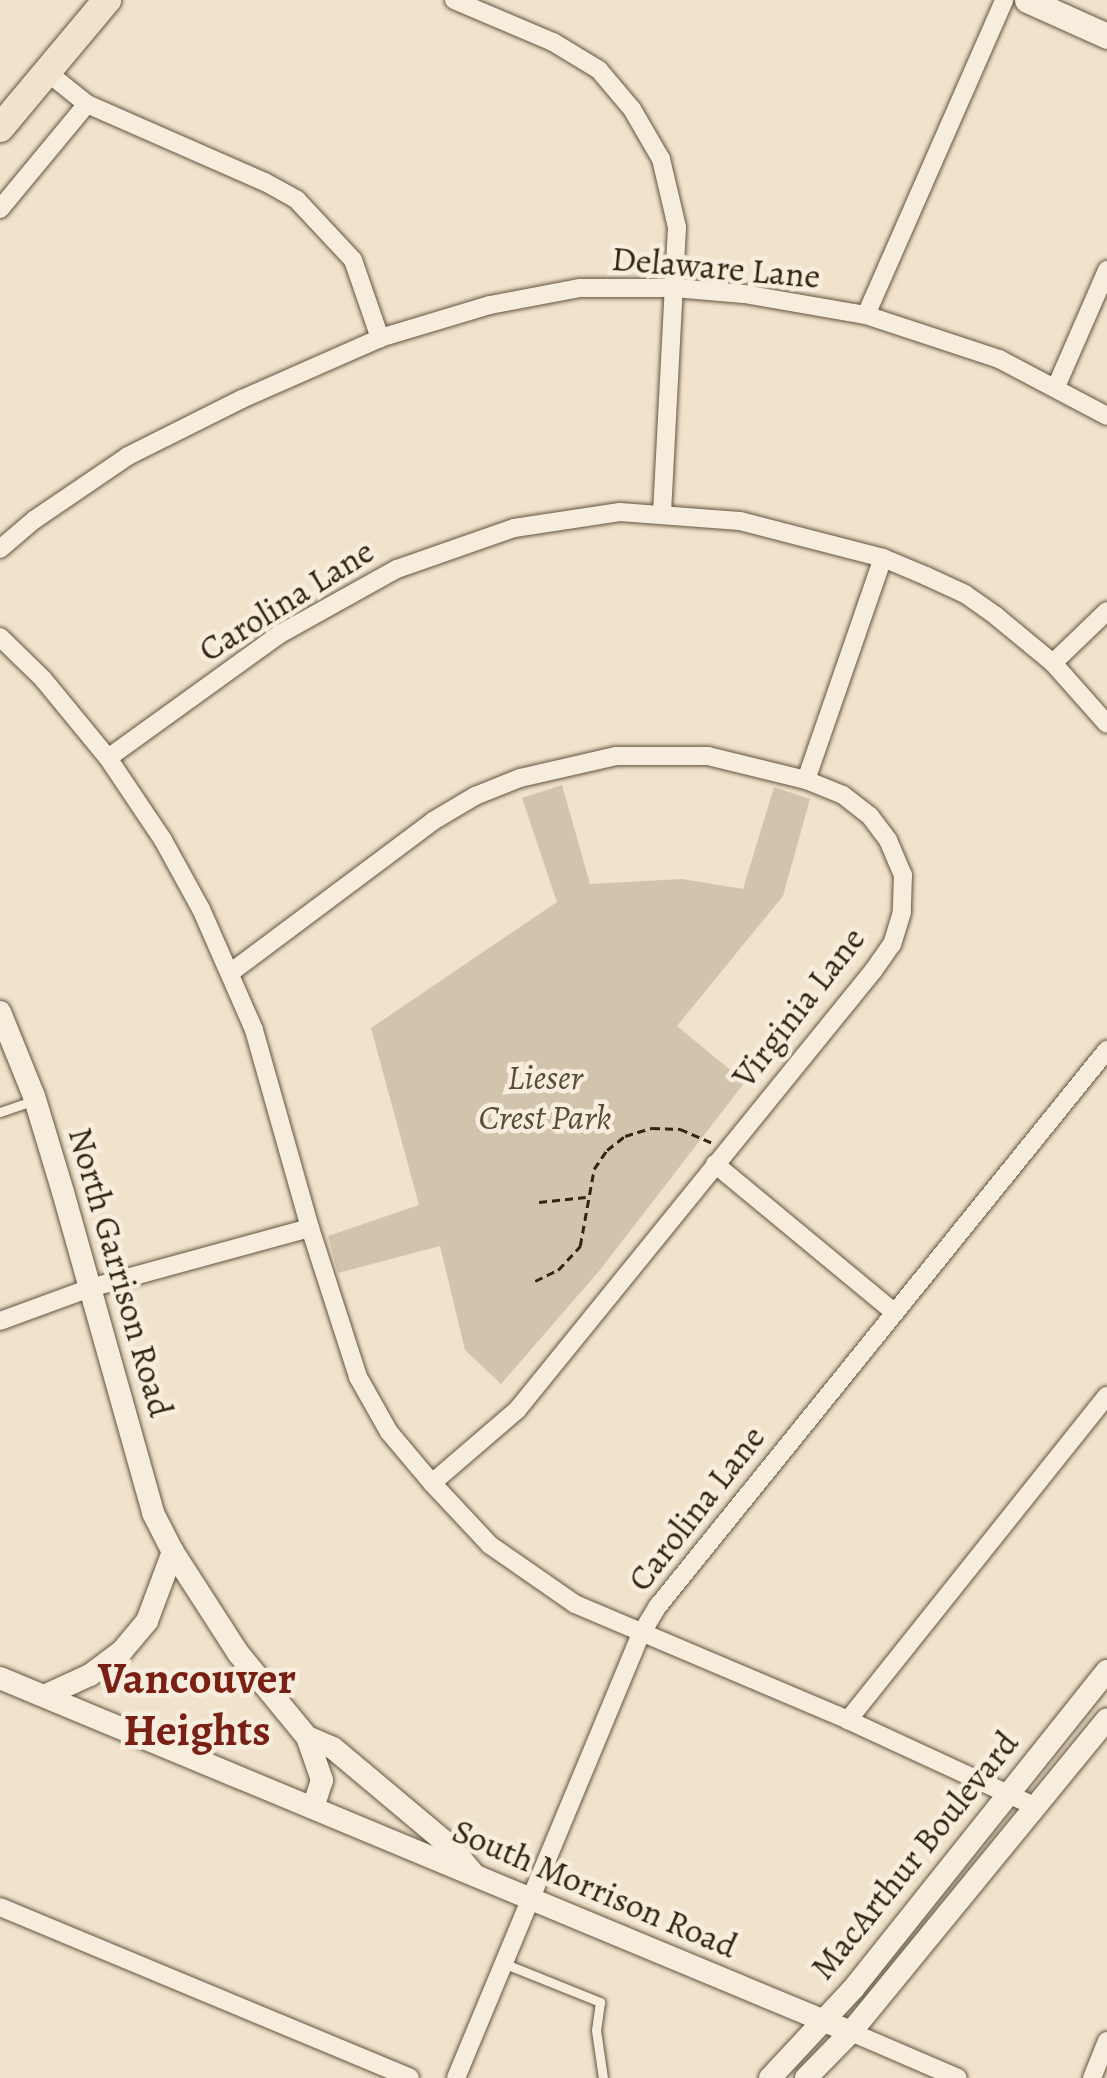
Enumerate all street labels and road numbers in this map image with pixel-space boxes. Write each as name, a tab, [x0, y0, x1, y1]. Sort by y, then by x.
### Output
street label: Delaware Lane	[610, 237, 822, 297]
street label: Carolina Lane	[191, 530, 381, 670]
street label: Virginia Lane	[722, 918, 874, 1096]
street label: North Garrison Road	[60, 1123, 182, 1421]
street label: Carolina Lane	[618, 1417, 774, 1599]
street label: MacArthur Boulevard	[801, 1722, 1027, 1988]
street label: South Morrison Road	[446, 1809, 744, 1967]

